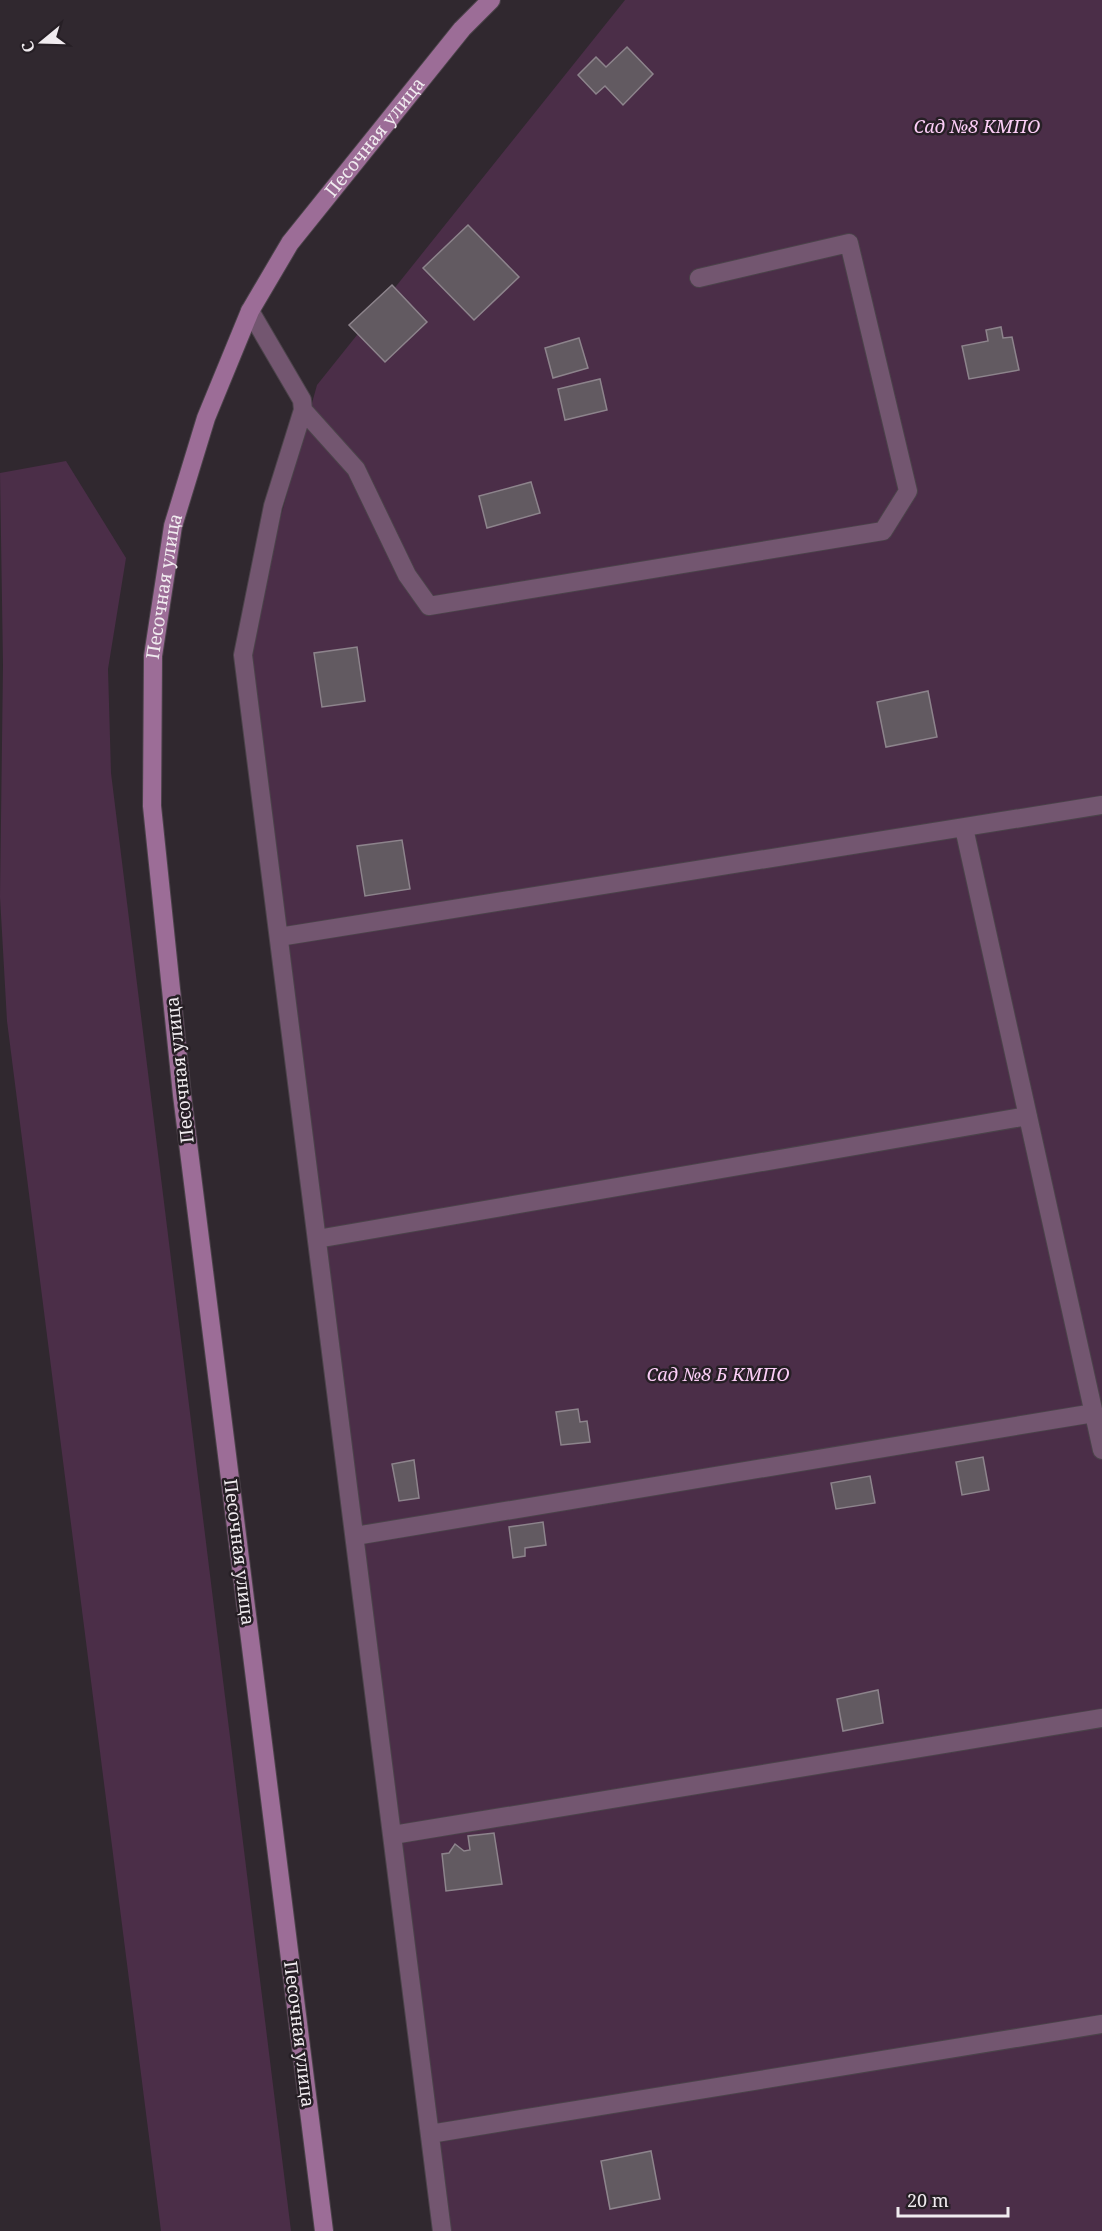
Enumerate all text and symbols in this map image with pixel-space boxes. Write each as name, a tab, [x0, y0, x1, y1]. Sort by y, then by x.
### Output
north arrow	[12, 12, 72, 72]
text: С	[16, 38, 40, 55]
street label: Песочная улица	[319, 72, 430, 202]
park label: Сад №8 КМПО	[914, 114, 1040, 138]
street label: Песочная улица	[140, 510, 187, 661]
street label: Песочная улица	[159, 996, 199, 1145]
park label: Сад №8 Б КМПО	[647, 1362, 789, 1386]
street label: Песочная улица	[219, 1477, 261, 1626]
street label: Песочная улица	[279, 1959, 321, 2108]
scale bar	[898, 2180, 1008, 2218]
text: 20 m	[907, 2188, 949, 2212]

